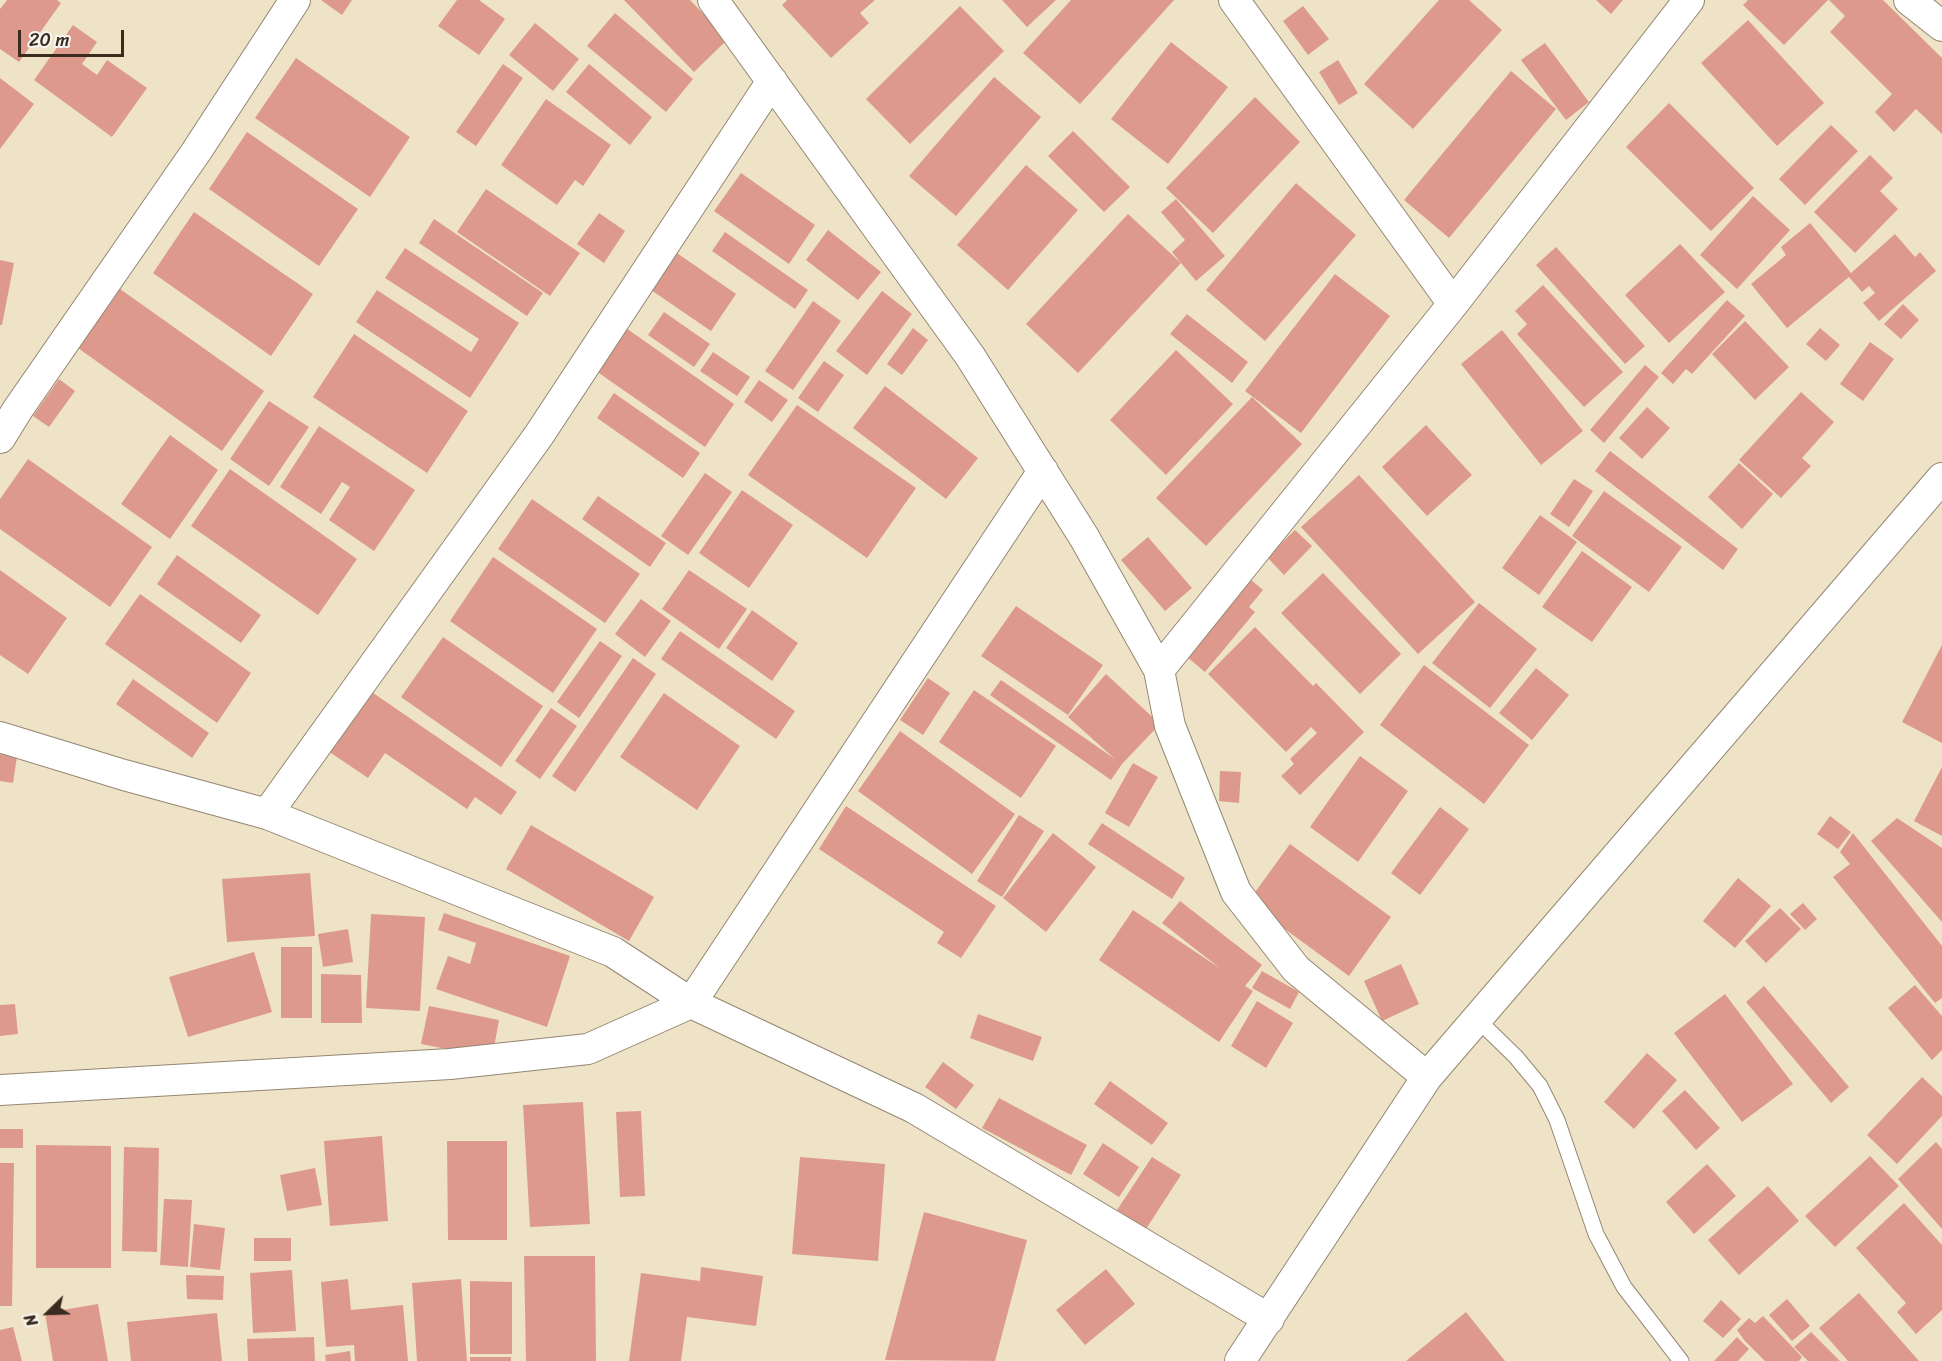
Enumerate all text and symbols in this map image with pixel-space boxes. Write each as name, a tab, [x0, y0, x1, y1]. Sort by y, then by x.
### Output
scale bar	[21, 18, 128, 56]
text: 20 m	[29, 24, 69, 56]
north arrow	[18, 1283, 78, 1343]
text: N	[15, 1309, 46, 1331]

